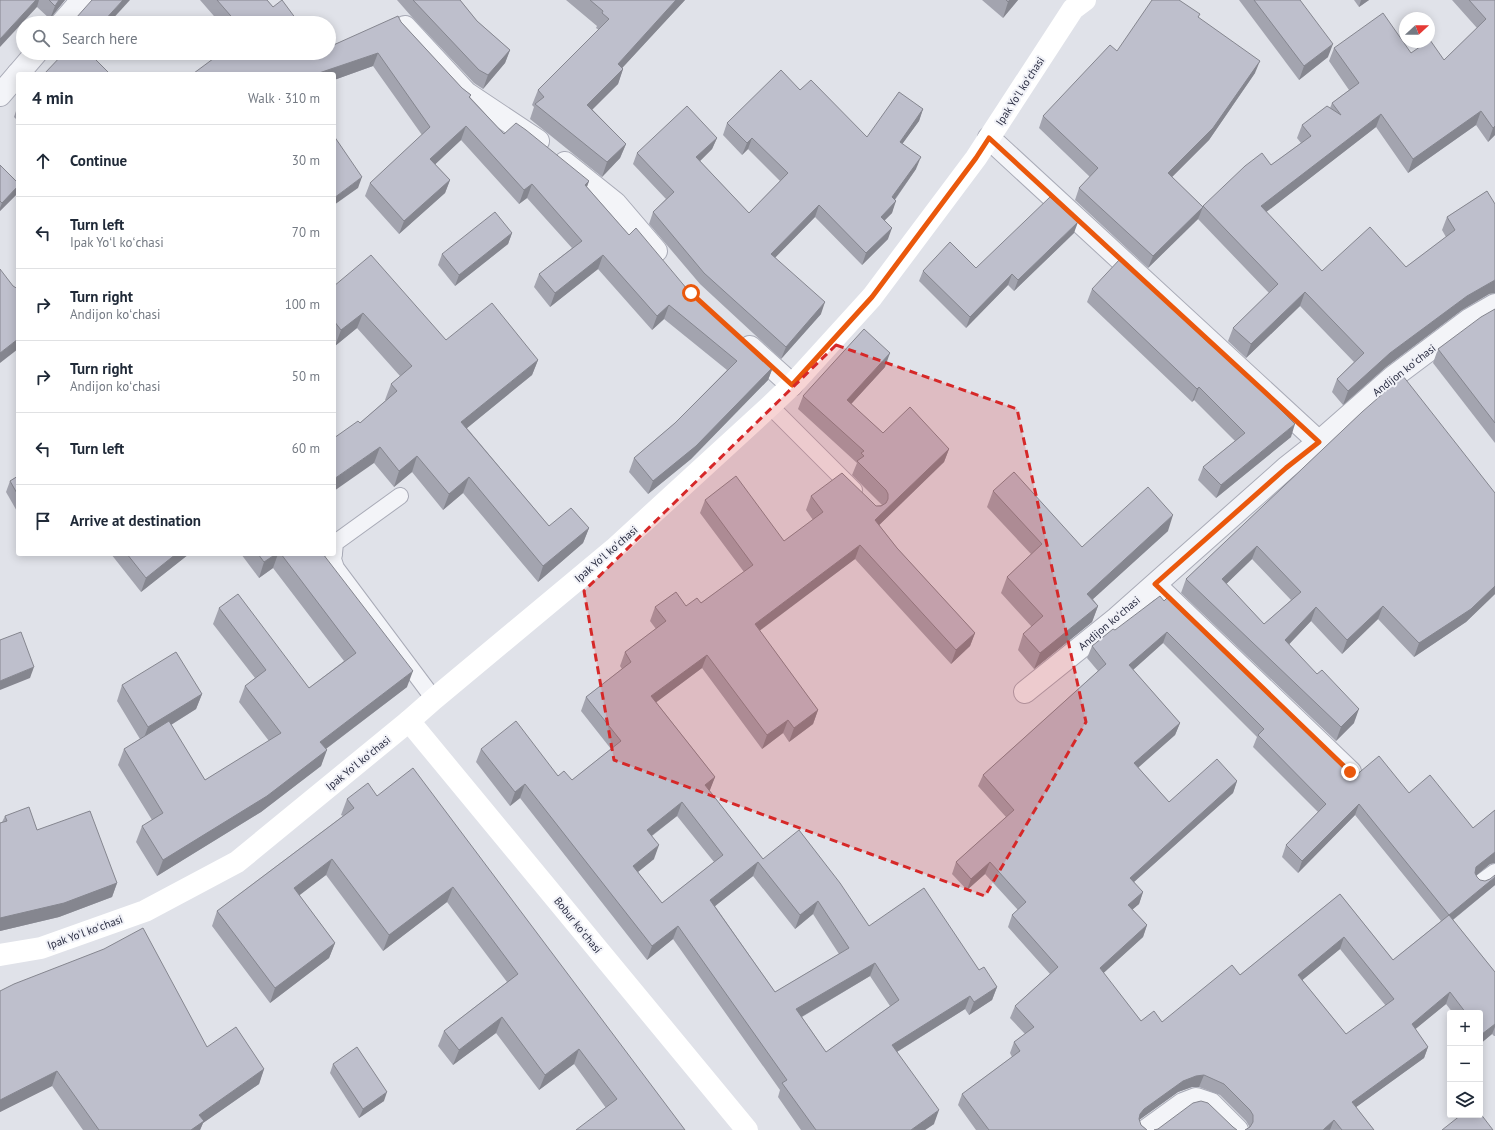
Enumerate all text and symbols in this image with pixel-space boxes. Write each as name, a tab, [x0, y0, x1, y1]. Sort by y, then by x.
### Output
north arrow	[1399, 12, 1435, 48]
search box	[16, 16, 336, 60]
icon: search	[30, 27, 52, 49]
text: Search here	[62, 29, 138, 48]
street label: Ipak Yoʻl koʻchasi	[993, 54, 1048, 128]
text: 4 min	[32, 87, 73, 109]
text: Walk · 310 m	[248, 90, 320, 107]
icon: ahead	[32, 150, 54, 172]
text: Continue	[70, 151, 127, 170]
text: 30 m	[292, 152, 320, 169]
text: Turn left	[70, 215, 124, 234]
icon: left	[32, 222, 54, 244]
text: 70 m	[292, 224, 320, 241]
text: Ipak Yoʻl koʻchasi	[70, 234, 164, 251]
route start	[682, 284, 700, 302]
text: Turn right	[70, 287, 133, 306]
icon: right	[32, 294, 54, 316]
text: 100 m	[285, 296, 320, 313]
text: Andijon koʻchasi	[70, 306, 161, 323]
street label: Andijon koʻchasi	[1370, 341, 1439, 399]
text: Turn right	[70, 359, 133, 378]
icon: right	[32, 366, 54, 388]
text: 50 m	[292, 368, 320, 385]
text: Andijon koʻchasi	[70, 378, 161, 395]
icon: left	[32, 438, 54, 460]
text: Turn left	[70, 439, 124, 458]
text: 60 m	[292, 440, 320, 457]
icon: arrive	[32, 510, 54, 532]
text: Arrive at destination	[70, 511, 201, 530]
street label: Ipak Yoʻl koʻchasi	[571, 523, 641, 585]
street label: Andijon koʻchasi	[1075, 593, 1143, 653]
street label: Ipak Yoʻl koʻchasi	[323, 733, 393, 793]
route end	[1341, 763, 1359, 781]
street label: Bobur koʻchasi	[551, 894, 605, 956]
street label: Ipak Yoʻl koʻchasi	[45, 912, 125, 952]
map controls	[1447, 1010, 1483, 1118]
button: +	[1447, 1010, 1483, 1046]
button: −	[1447, 1046, 1483, 1082]
button: layers	[1447, 1082, 1483, 1118]

